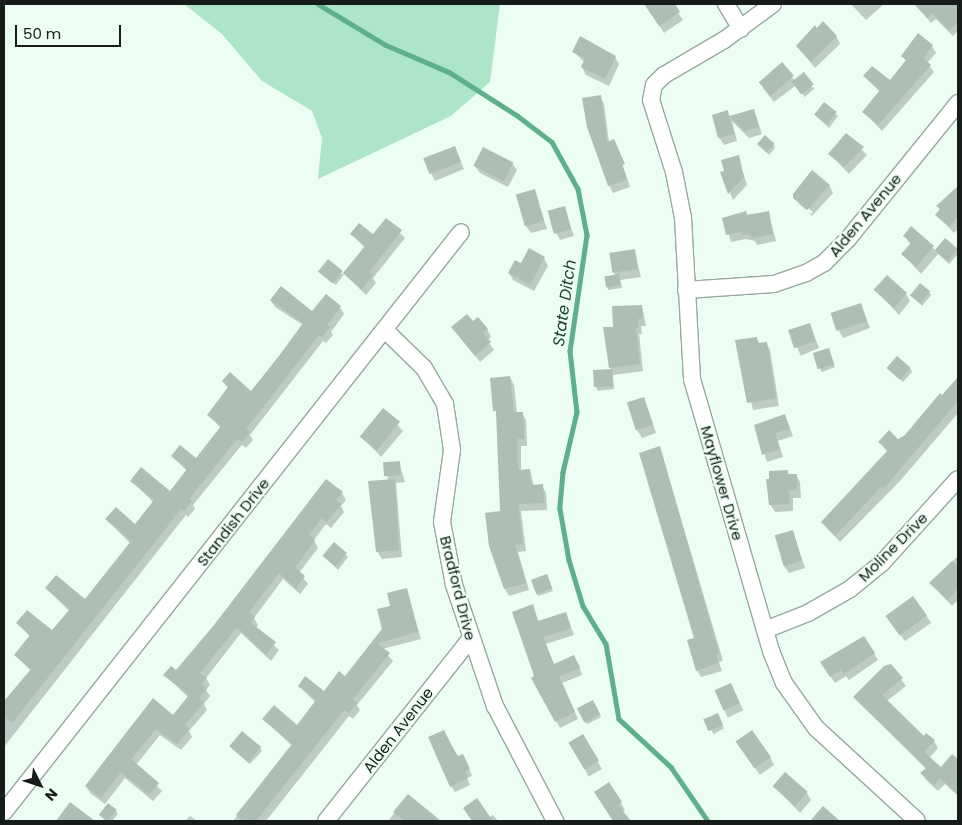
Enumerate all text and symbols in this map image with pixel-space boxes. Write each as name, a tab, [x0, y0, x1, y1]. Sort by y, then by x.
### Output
scale bar	[18, 15, 124, 47]
text: 50 m	[23, 23, 61, 44]
street label: Alden Avenue	[825, 170, 905, 260]
water label: State Ditch	[549, 258, 581, 348]
street label: Mayflower Drive	[697, 424, 747, 542]
street label: Standish Drive	[193, 474, 273, 570]
street label: Moline Drive	[855, 509, 931, 585]
street label: Bradford Drive	[436, 534, 480, 642]
street label: Alden Avenue	[359, 684, 437, 776]
north arrow	[15, 760, 65, 810]
text: N	[40, 784, 62, 805]

